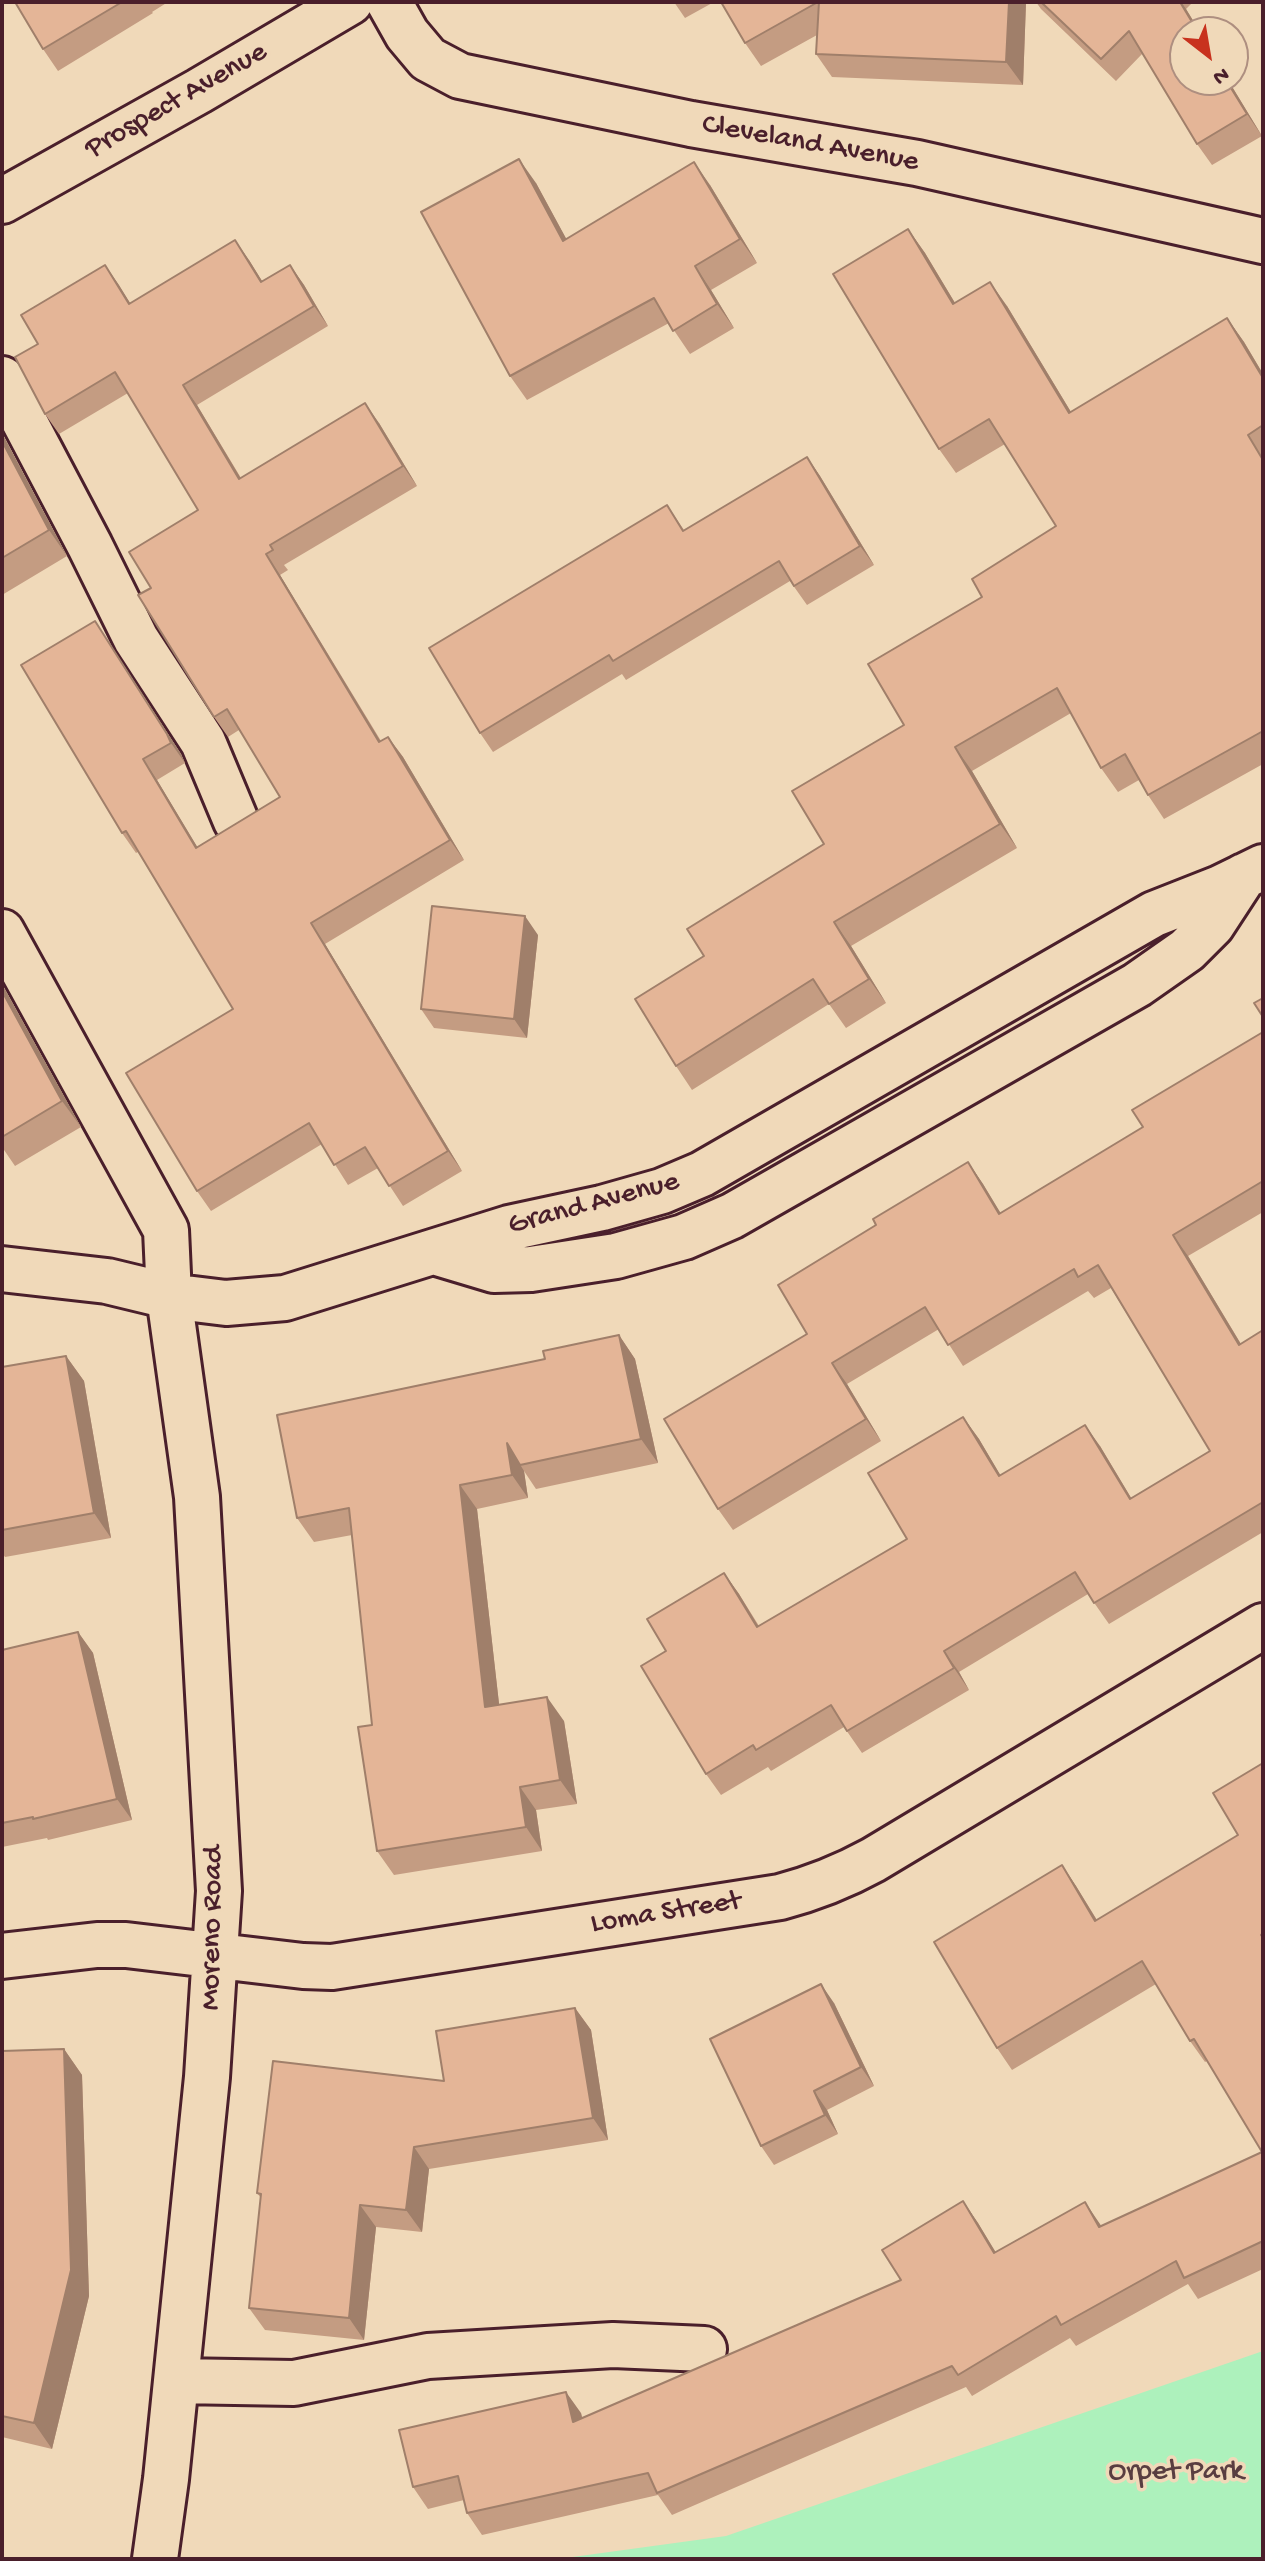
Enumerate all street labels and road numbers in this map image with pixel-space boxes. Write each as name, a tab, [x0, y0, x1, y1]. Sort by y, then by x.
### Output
street label: Prospect Avenue	[80, 35, 274, 169]
street label: Cleveland Avenue	[699, 108, 921, 182]
street label: Grand Avenue	[505, 1165, 683, 1245]
street label: Moreno Road	[195, 1845, 233, 2011]
street label: Loma Street	[588, 1884, 744, 1944]

